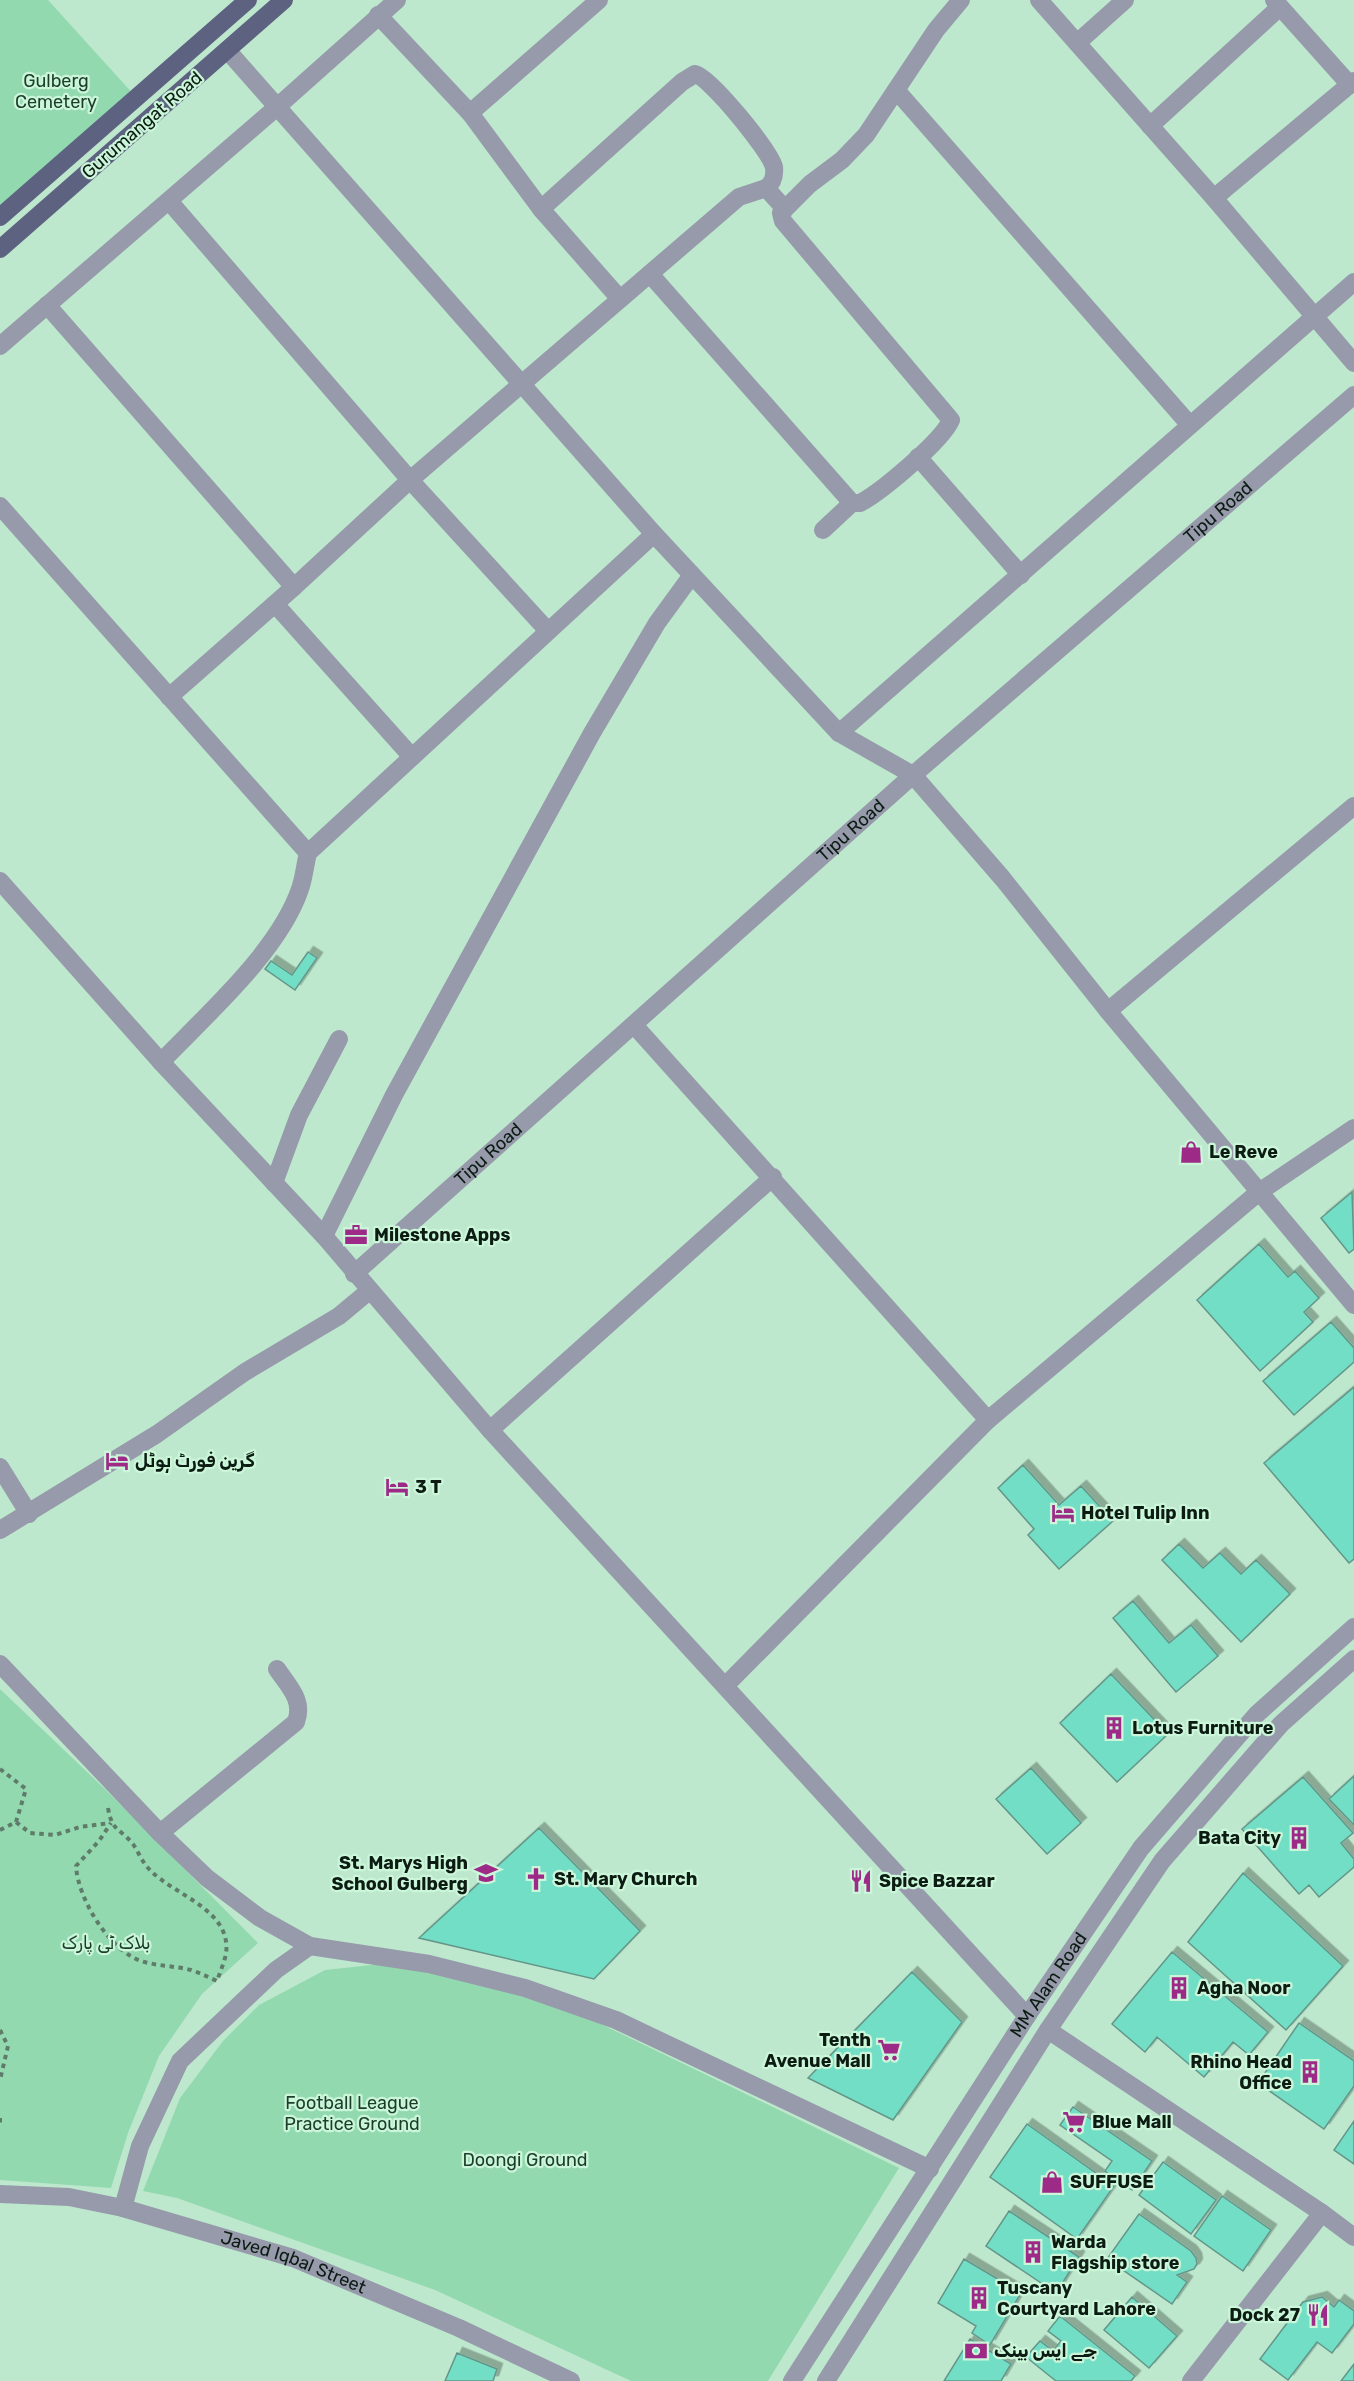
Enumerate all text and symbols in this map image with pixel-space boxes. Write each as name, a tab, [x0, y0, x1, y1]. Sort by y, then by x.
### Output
street label: Gurumangat Road	[77, 67, 207, 183]
park label: Gulberg Cemetery	[15, 70, 97, 113]
street label: Tipu Road	[1179, 477, 1257, 548]
street label: Tipu Road	[812, 795, 889, 866]
street label: Tipu Road	[450, 1118, 527, 1190]
shop icon: Le Reve	[1178, 1139, 1204, 1165]
place label: Le Reve	[1209, 1141, 1278, 1163]
office icon: Milestone Apps	[343, 1222, 369, 1248]
place label: Milestone Apps	[374, 1224, 510, 1246]
hotel icon: گرین فورٹ ہوٹل	[104, 1448, 130, 1474]
place label: گرین فورٹ ہوٹل	[135, 1450, 255, 1473]
hotel icon: 3 T	[384, 1474, 410, 1500]
place label: 3 T	[415, 1476, 442, 1498]
hotel icon: Hotel Tulip Inn	[1050, 1500, 1076, 1526]
place label: Hotel Tulip Inn	[1081, 1502, 1210, 1524]
building icon: Lotus Furniture	[1101, 1715, 1127, 1741]
place label: Lotus Furniture	[1132, 1717, 1274, 1739]
building icon: Bata City	[1286, 1825, 1312, 1851]
place label: Bata City	[1198, 1827, 1281, 1849]
place label: St. Marys High School Gulberg	[332, 1852, 468, 1895]
school or university icon: St. Marys High School Gulberg	[473, 1860, 499, 1886]
church icon: St. Mary Church	[523, 1866, 549, 1892]
place label: St. Mary Church	[554, 1868, 697, 1890]
restaurant icon: Spice Bazzar	[848, 1868, 874, 1894]
place label: Spice Bazzar	[879, 1870, 995, 1892]
street label: MM Alam Road	[1005, 1928, 1092, 2041]
park label: بلاک ٹی پارک	[61, 1932, 151, 1955]
building icon: Agha Noor	[1166, 1975, 1192, 2001]
place label: Agha Noor	[1197, 1977, 1290, 1999]
place label: Tenth Avenue Mall	[764, 2029, 871, 2072]
supermarket icon: Tenth Avenue Mall	[876, 2037, 902, 2063]
place label: Rhino Head Office	[1190, 2051, 1292, 2094]
building icon: Rhino Head Office	[1297, 2059, 1323, 2085]
park label: Football League Practice Ground	[284, 2092, 420, 2135]
supermarket icon: Blue Mall	[1061, 2109, 1087, 2135]
place label: Blue Mall	[1092, 2111, 1172, 2133]
park label: Doongi Ground	[462, 2149, 588, 2171]
shop icon: SUFFUSE	[1039, 2169, 1065, 2195]
place label: SUFFUSE	[1070, 2171, 1154, 2193]
street label: Javed Iqbal Street	[218, 2226, 369, 2299]
place label: Warda Flagship store	[1051, 2231, 1180, 2274]
building icon: Warda Flagship store	[1020, 2239, 1046, 2265]
place label: Tuscany Courtyard Lahore	[997, 2277, 1156, 2320]
building icon: Tuscany Courtyard Lahore	[966, 2285, 992, 2311]
restaurant icon: Dock 27	[1305, 2302, 1331, 2328]
place label: Dock 27	[1229, 2304, 1300, 2326]
bank icon: جے ایس بینک	[963, 2338, 989, 2364]
place label: جے ایس بینک	[994, 2340, 1097, 2362]

